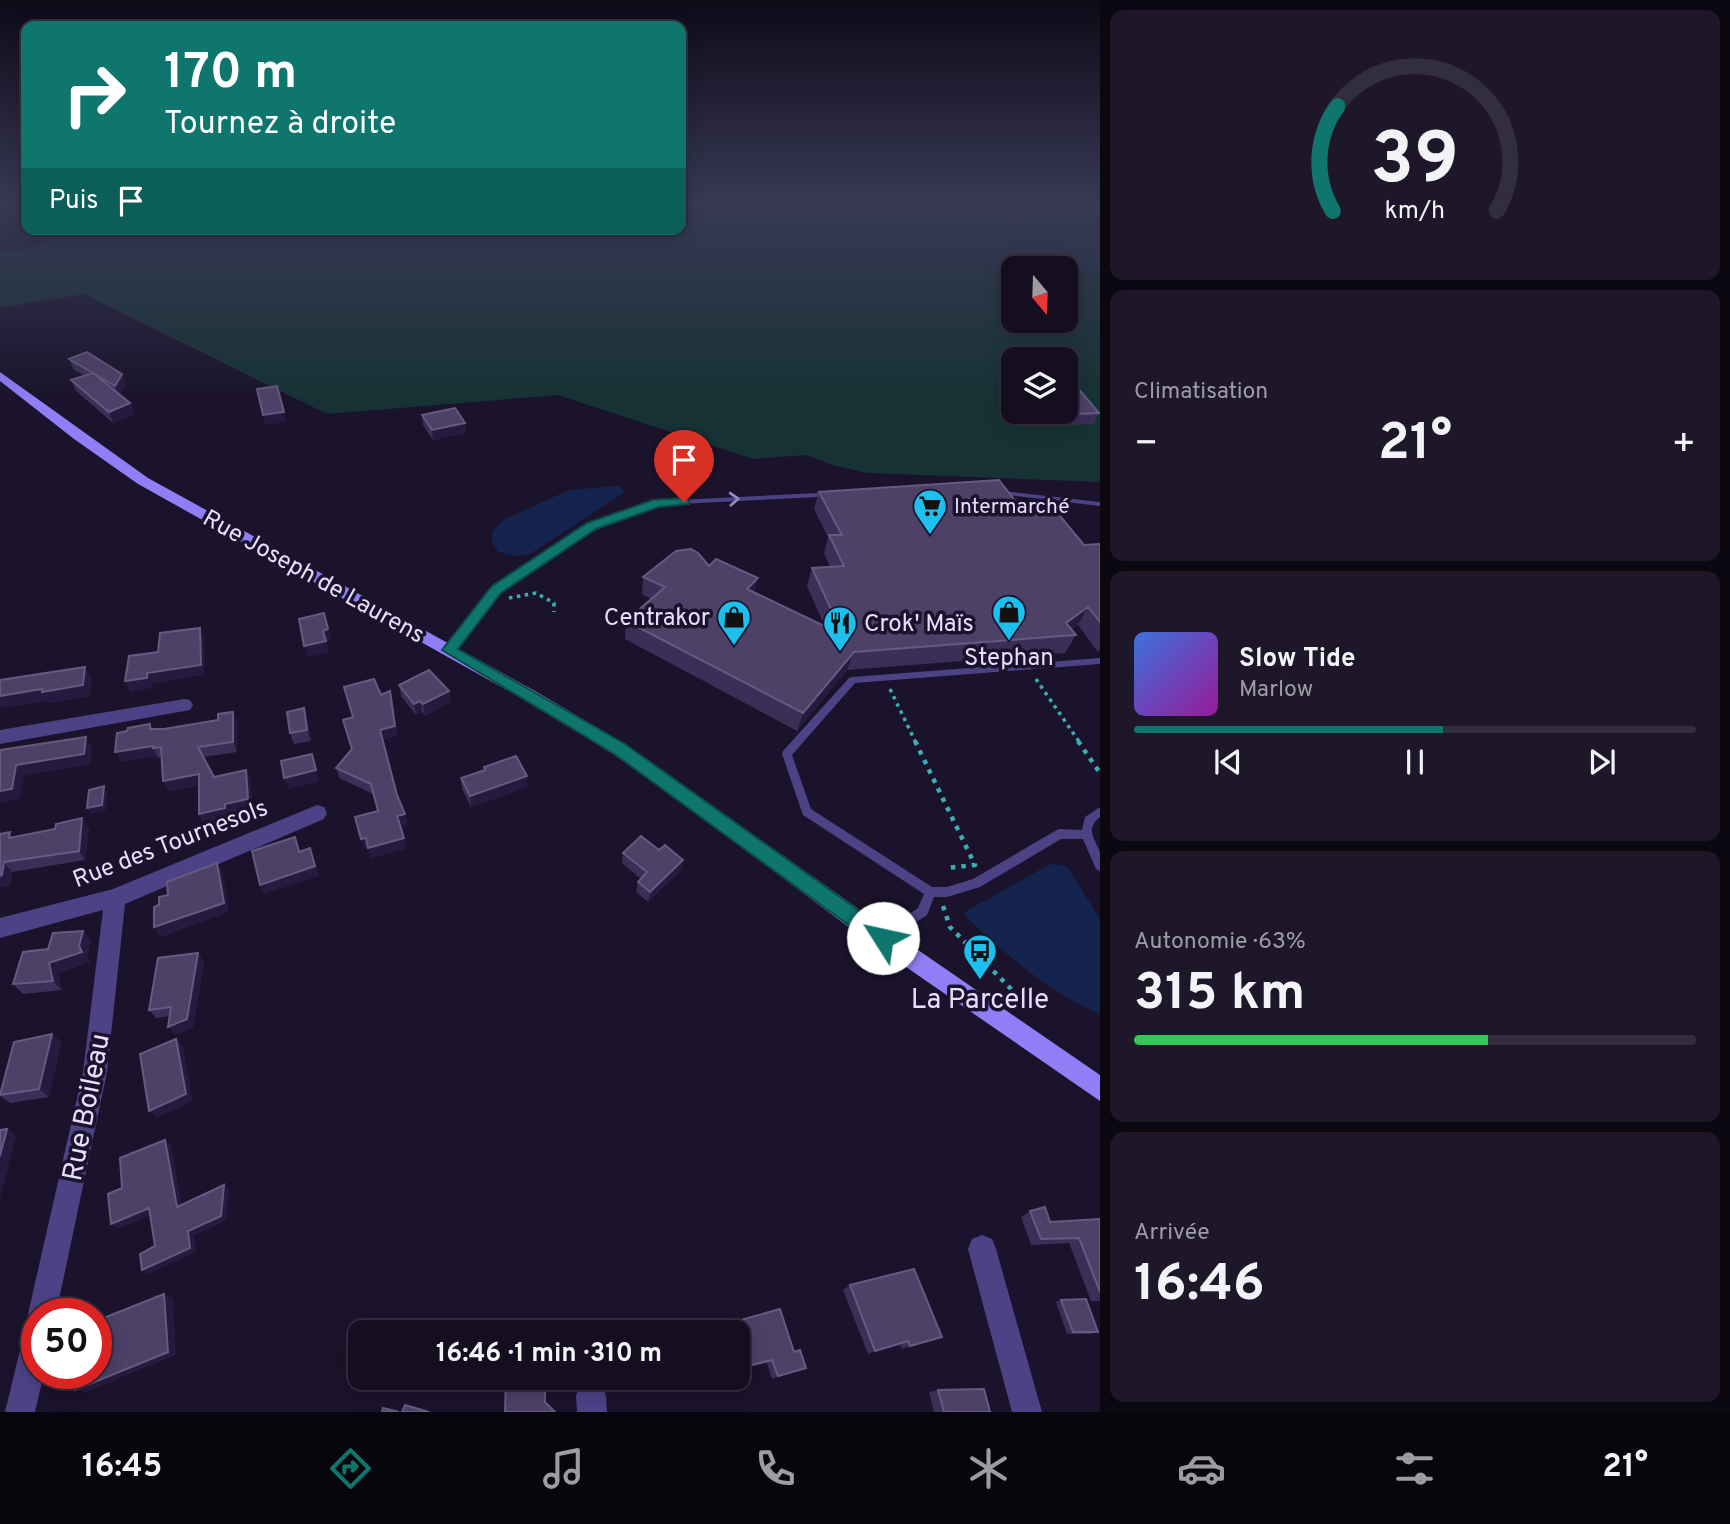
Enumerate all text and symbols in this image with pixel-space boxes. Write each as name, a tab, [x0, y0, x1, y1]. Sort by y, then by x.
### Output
text: 170 m	[164, 44, 297, 106]
icon: right	[49, 49, 140, 140]
text: Tournez à droite	[164, 105, 396, 145]
text: 39	[1371, 118, 1459, 210]
icon: arrive	[112, 182, 150, 220]
text: Puis	[49, 185, 98, 218]
text: km/h	[1385, 196, 1445, 228]
north arrow	[1001, 256, 1078, 332]
map controls	[1001, 256, 1078, 424]
button: layers	[1001, 347, 1078, 424]
text: Climatisation	[1134, 378, 1268, 407]
text: 21°	[1378, 412, 1452, 478]
text: −	[1134, 421, 1159, 470]
text: +	[1671, 421, 1696, 470]
pin	[654, 430, 714, 502]
icon: arrive	[665, 441, 703, 479]
supermarket icon: Intermarché	[911, 487, 949, 536]
one-way arrow	[729, 492, 740, 507]
place label: Intermarché	[954, 494, 1070, 521]
street label: Rue Joseph de Laurens	[197, 504, 429, 651]
shop icon: Stephan	[990, 593, 1028, 642]
shop icon: Centrakor	[715, 598, 753, 647]
place label: Centrakor	[604, 604, 710, 634]
restaurant icon: Crok' Maïs	[821, 604, 859, 653]
place label: Crok' Maïs	[864, 610, 974, 640]
text: Slow Tide	[1239, 643, 1356, 676]
place label: Stephan	[964, 644, 1054, 674]
text: Marlow	[1239, 676, 1313, 705]
icon: previous	[1209, 743, 1247, 781]
icon: pause	[1396, 743, 1434, 781]
icon: next	[1583, 743, 1621, 781]
street label: Rue des Tournesols	[69, 794, 272, 896]
position arrow	[846, 901, 920, 975]
text: Autonomie · 63%	[1134, 928, 1306, 957]
bus stop icon: La Parcelle	[961, 932, 999, 981]
text: 315 km	[1134, 962, 1305, 1028]
place label: La Parcelle	[911, 983, 1049, 1019]
street label: Rue Boileau	[56, 1031, 120, 1184]
text: Arrivée	[1134, 1219, 1210, 1248]
text: 16:46	[1134, 1253, 1265, 1319]
speed limit sign: 50	[21, 1298, 112, 1389]
text: 16:46 · 1 min · 310 m	[436, 1338, 662, 1371]
icon: directions	[326, 1444, 375, 1493]
icon: music	[539, 1444, 588, 1493]
icon: phone	[751, 1444, 800, 1493]
icon: climate	[964, 1444, 1013, 1493]
icon: car	[1177, 1444, 1226, 1493]
icon: filters	[1390, 1444, 1439, 1493]
text: 16:45	[82, 1448, 162, 1488]
text: 21°	[1602, 1448, 1648, 1488]

